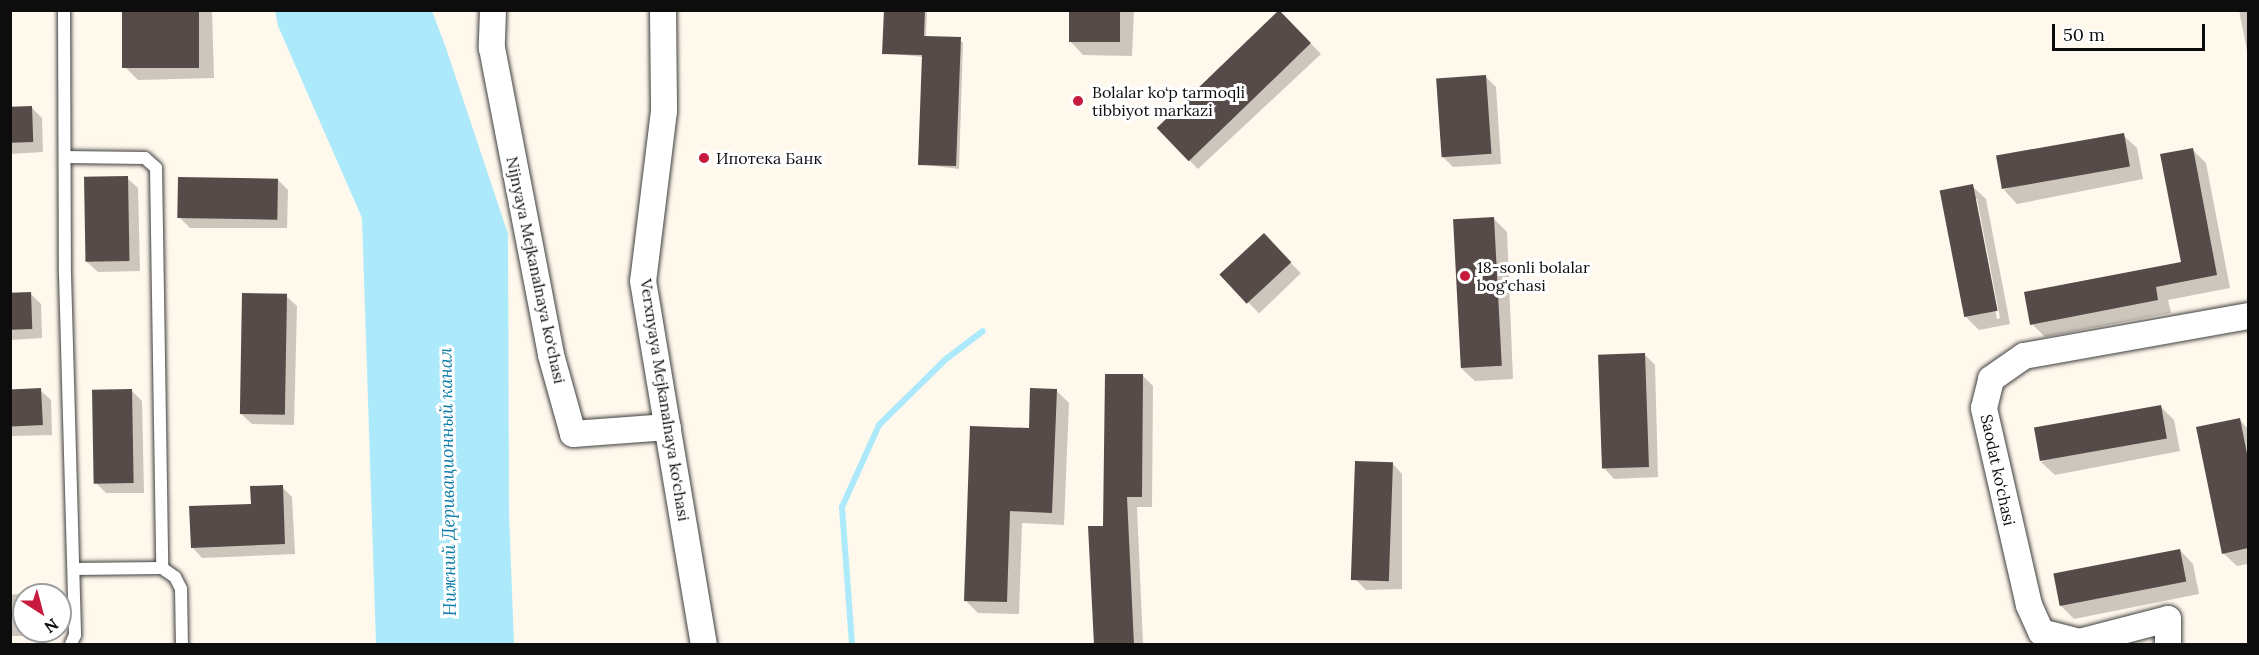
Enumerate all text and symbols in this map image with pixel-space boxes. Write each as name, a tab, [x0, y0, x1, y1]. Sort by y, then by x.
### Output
scale bar	[2055, 12, 2208, 50]
text: 50 m	[2063, 23, 2105, 46]
place label: Bolalar ko‘p tarmoqli tibbiyot markazi	[1092, 82, 1245, 120]
marker: Bolalar ko‘p tarmoqli tibbiyot markazi	[1069, 92, 1087, 110]
place label: Ипотека Банк	[716, 148, 822, 168]
marker: Ипотека Банк	[697, 151, 711, 165]
street label: Nijnyaya Mejkanalnaya ko‘chasi	[503, 155, 569, 385]
place label: 18-sonli bolalar bog'chasi	[1477, 257, 1590, 295]
marker: 18-sonli bolalar bog'chasi	[1458, 269, 1472, 283]
street label: Verxnyaya Mejkanalnaya ko‘chasi	[636, 278, 694, 522]
water label: Нижний Деривационный канал	[435, 348, 461, 616]
street label: Saodat ko‘chasi	[1977, 413, 2019, 527]
north arrow	[12, 583, 72, 643]
text: N	[41, 614, 62, 638]

